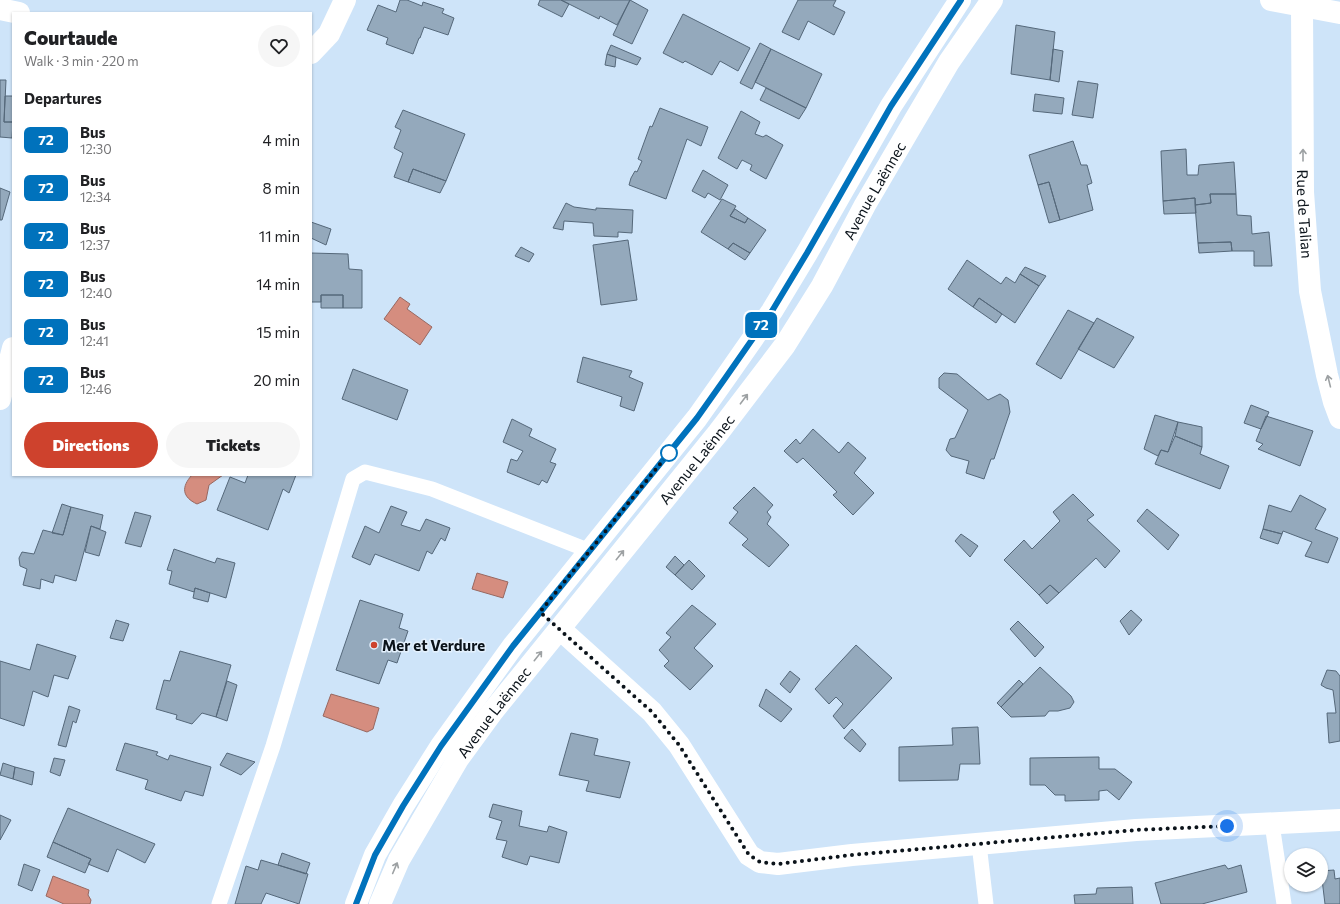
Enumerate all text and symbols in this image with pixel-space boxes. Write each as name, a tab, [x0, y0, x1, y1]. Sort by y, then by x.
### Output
button: heart	[258, 25, 300, 67]
text: Courtaude	[24, 26, 118, 49]
text: Walk · 3 min · 220 m	[24, 53, 139, 69]
text: Departures	[24, 89, 102, 107]
text: Bus	[80, 123, 105, 141]
text: 72	[38, 131, 54, 148]
text: 4 min	[263, 131, 300, 149]
street label: Avenue Laënnec	[839, 138, 909, 243]
text: 12:30	[80, 141, 112, 157]
one-way arrow	[1299, 149, 1307, 162]
street label: Rue de Talian	[1294, 169, 1317, 259]
text: Bus	[80, 171, 105, 189]
text: 72	[38, 179, 54, 196]
text: 8 min	[262, 179, 300, 197]
text: 12:34	[80, 189, 111, 205]
text: Bus	[80, 219, 105, 237]
text: 72	[38, 227, 54, 244]
text: 11 min	[259, 227, 300, 245]
text: 12:37	[80, 237, 110, 253]
text: Bus	[80, 267, 105, 285]
text: 72	[38, 275, 54, 292]
text: 14 min	[256, 275, 300, 293]
text: 12:40	[80, 285, 112, 301]
line badge: 72	[743, 312, 779, 338]
text: Bus	[80, 315, 105, 333]
text: 72	[753, 316, 769, 333]
text: 72	[38, 323, 54, 340]
text: 15 min	[257, 323, 300, 341]
text: 12:41	[80, 333, 109, 349]
text: Bus	[80, 363, 105, 381]
text: 72	[38, 371, 54, 388]
text: 20 min	[254, 371, 300, 389]
one-way arrow	[1324, 375, 1332, 388]
text: 12:46	[80, 381, 112, 397]
one-way arrow	[740, 394, 749, 405]
street label: Avenue Laënnec	[655, 411, 738, 508]
button: Directions	[24, 422, 158, 468]
button: Tickets	[166, 422, 300, 468]
unlabelled marker	[660, 444, 678, 462]
one-way arrow	[615, 550, 624, 561]
place label: Mer et Verdure	[382, 636, 485, 654]
marker: Mer et Verdure	[369, 640, 379, 650]
one-way arrow	[533, 651, 542, 662]
street label: Avenue Laënnec	[453, 663, 534, 761]
your location	[1217, 816, 1237, 836]
map controls	[1284, 848, 1328, 892]
button: layers	[1284, 848, 1328, 892]
one-way arrow	[392, 863, 400, 875]

